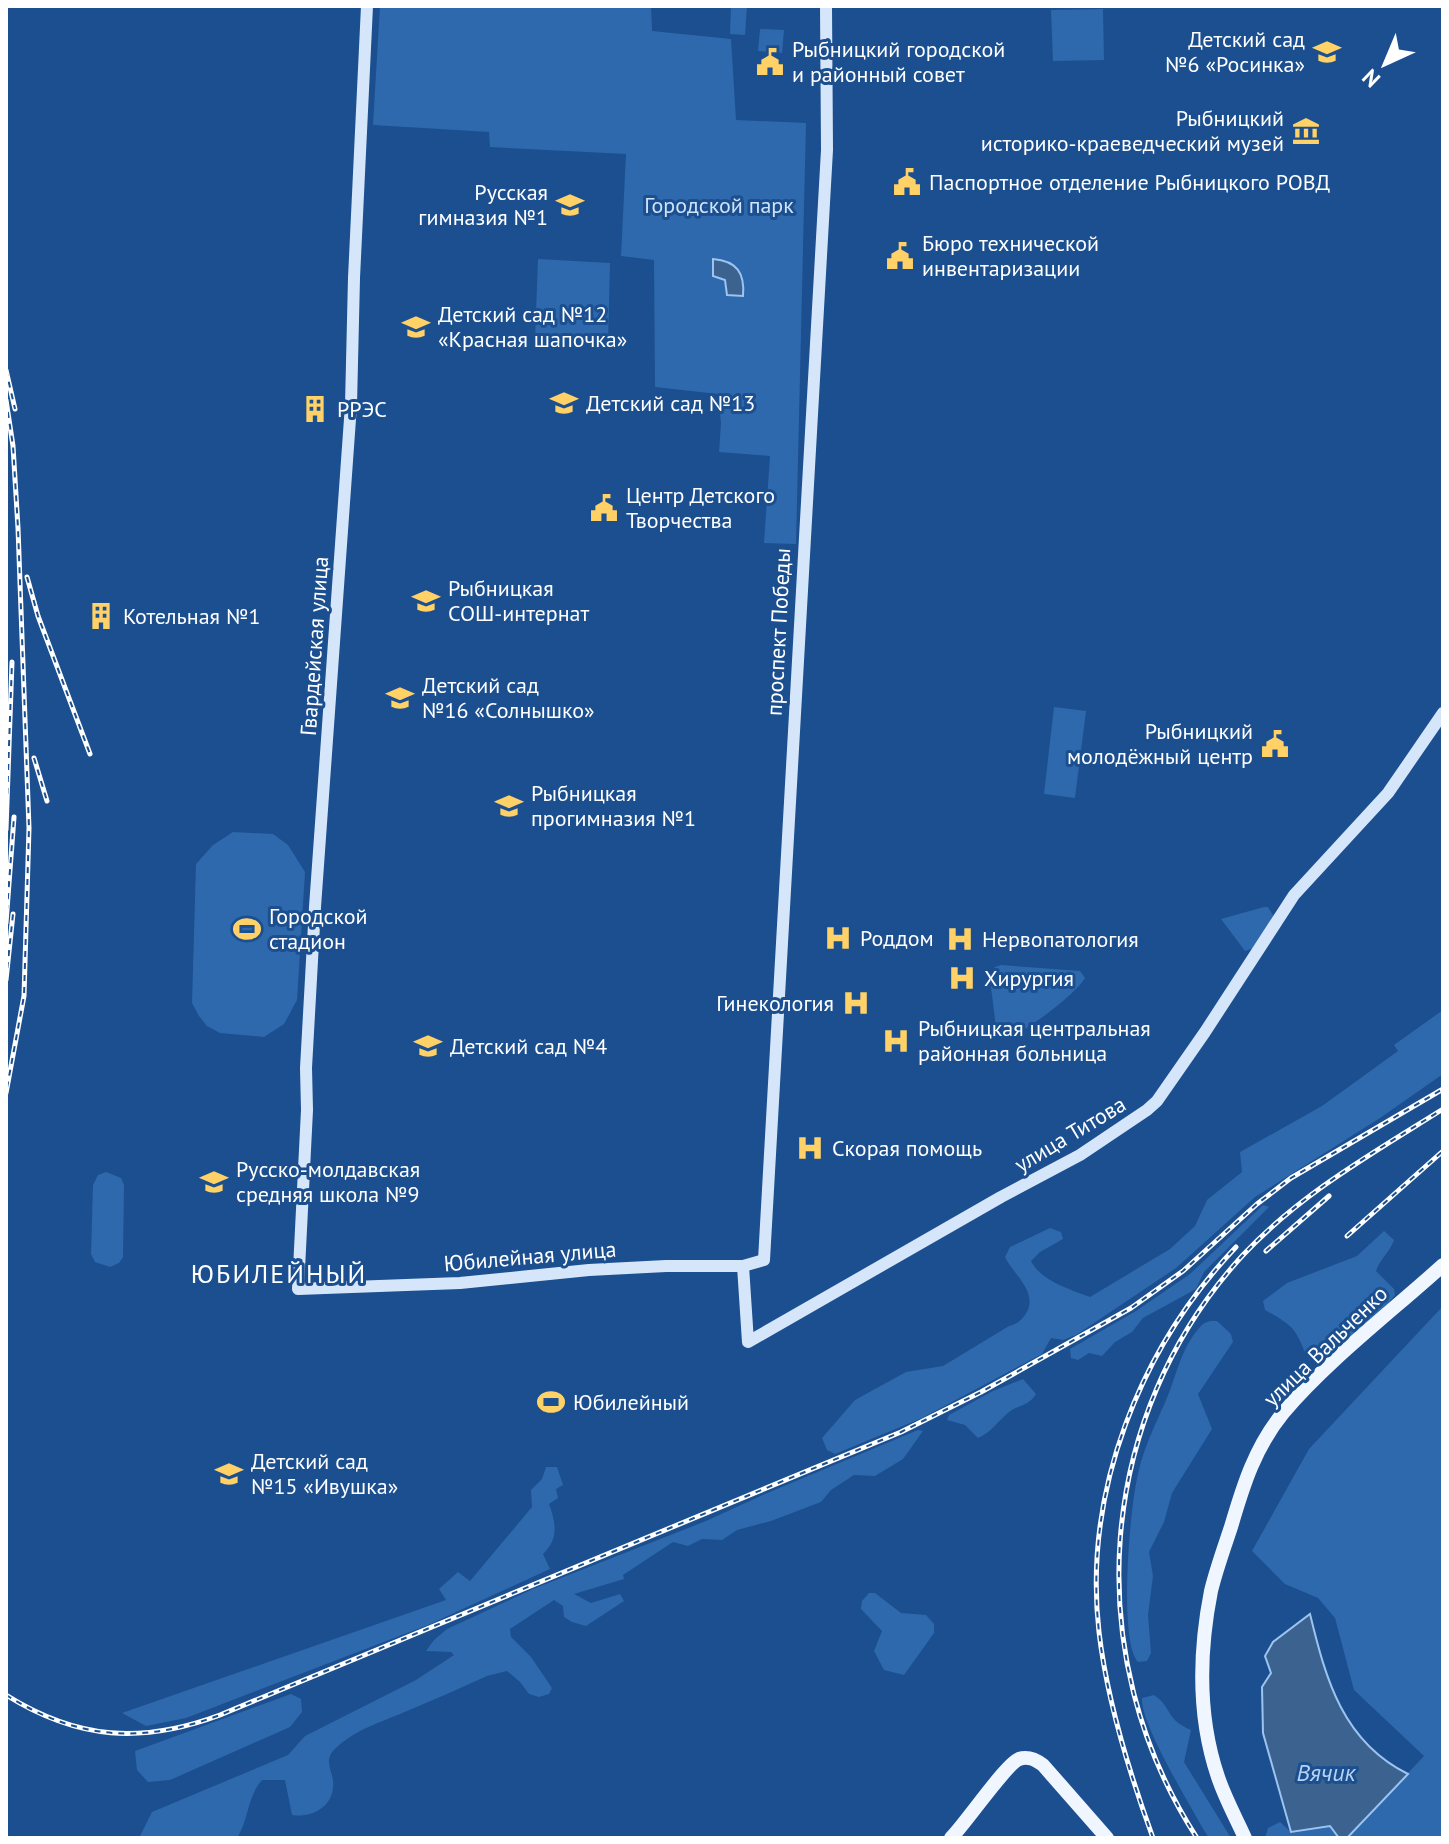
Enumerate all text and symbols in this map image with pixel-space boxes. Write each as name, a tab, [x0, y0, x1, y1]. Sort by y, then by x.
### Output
north arrow	[1345, 24, 1425, 104]
place label: Детский сад №6 «Росинка»	[1165, 25, 1305, 78]
place label: Рыбницкий городской и районный совет	[792, 35, 1005, 88]
school or university icon: Детский сад №6 «Росинка»	[1312, 37, 1342, 67]
public building icon: Рыбницкий городской и районный совет	[755, 47, 785, 77]
text: N	[1356, 63, 1386, 93]
place label: Рыбницкий историко-краеведческий музей	[981, 104, 1284, 157]
museum icon: Рыбницкий историко-краеведческий музей	[1291, 116, 1321, 146]
public building icon: Паспортное отделение Рыбницкого РОВД	[892, 167, 922, 197]
place label: Паспортное отделение Рыбницкого РОВД	[929, 168, 1331, 196]
place label: Русская гимназия №1	[418, 178, 548, 231]
school or university icon: Русская гимназия №1	[555, 190, 585, 220]
park label: Городской парк	[644, 191, 794, 219]
place label: Бюро технической инвентаризации	[922, 229, 1099, 282]
public building icon: Бюро технической инвентаризации	[885, 241, 915, 271]
place label: Детский сад №12 «Красная шапочка»	[438, 300, 627, 353]
school or university icon: Детский сад №12 «Красная шапочка»	[401, 312, 431, 342]
school or university icon: Детский сад №13	[549, 388, 579, 418]
place label: Детский сад №13	[586, 389, 755, 417]
building icon: РРЭС	[300, 394, 330, 424]
place label: РРЭС	[337, 395, 387, 423]
place label: Центр Детского Творчества	[626, 481, 775, 534]
public building icon: Центр Детского Творчества	[589, 493, 619, 523]
street label: проспект Победы	[760, 547, 796, 717]
street label: Гвардейская улица	[294, 555, 334, 737]
place label: Рыбницкая СОШ-интернат	[448, 574, 589, 627]
school or university icon: Рыбницкая СОШ-интернат	[411, 586, 441, 616]
building icon: Котельная №1	[86, 601, 116, 631]
place label: Котельная №1	[123, 602, 260, 630]
place label: Детский сад №16 «Солнышко»	[422, 671, 595, 724]
school or university icon: Детский сад №16 «Солнышко»	[385, 683, 415, 713]
place label: Рыбницкий молодёжный центр	[1067, 717, 1253, 770]
public building icon: Рыбницкий молодёжный центр	[1260, 729, 1290, 759]
place label: Рыбницкая прогимназия №1	[531, 779, 696, 832]
school or university icon: Рыбницкая прогимназия №1	[494, 791, 524, 821]
place label: Городской стадион	[269, 902, 368, 955]
sports icon: Городской стадион	[232, 914, 262, 944]
hospital icon: Роддом	[823, 923, 853, 953]
place label: Роддом	[860, 924, 934, 952]
hospital icon: Нервопатология	[945, 924, 975, 954]
place label: Нервопатология	[982, 925, 1139, 953]
hospital icon: Хирургия	[947, 963, 977, 993]
place label: Хирургия	[984, 964, 1074, 992]
hospital icon: Гинекология	[841, 988, 871, 1018]
place label: Гинекология	[716, 989, 834, 1017]
place label: Рыбницкая центральная районная больница	[918, 1014, 1151, 1067]
hospital icon: Рыбницкая центральная районная больница	[881, 1026, 911, 1056]
school or university icon: Детский сад №4	[413, 1031, 443, 1061]
place label: Детский сад №4	[450, 1032, 607, 1060]
street label: улица Титова	[1009, 1090, 1131, 1178]
hospital icon: Скорая помощь	[795, 1133, 825, 1163]
place label: Скорая помощь	[832, 1134, 982, 1162]
place label: Русско-молдавская средняя школа №9	[236, 1155, 420, 1208]
school or university icon: Русско-молдавская средняя школа №9	[199, 1167, 229, 1197]
street label: Юбилейная улица	[443, 1235, 617, 1277]
district label: ЮБИЛЕЙНЫЙ	[191, 1257, 367, 1290]
street label: улица Вальченко	[1257, 1280, 1393, 1412]
sports icon: Юбилейный	[536, 1387, 566, 1417]
place label: Юбилейный	[573, 1388, 689, 1416]
place label: Детский сад №15 «Ивушка»	[251, 1447, 398, 1500]
school or university icon: Детский сад №15 «Ивушка»	[214, 1459, 244, 1489]
water label: Вячик	[1296, 1757, 1356, 1788]

